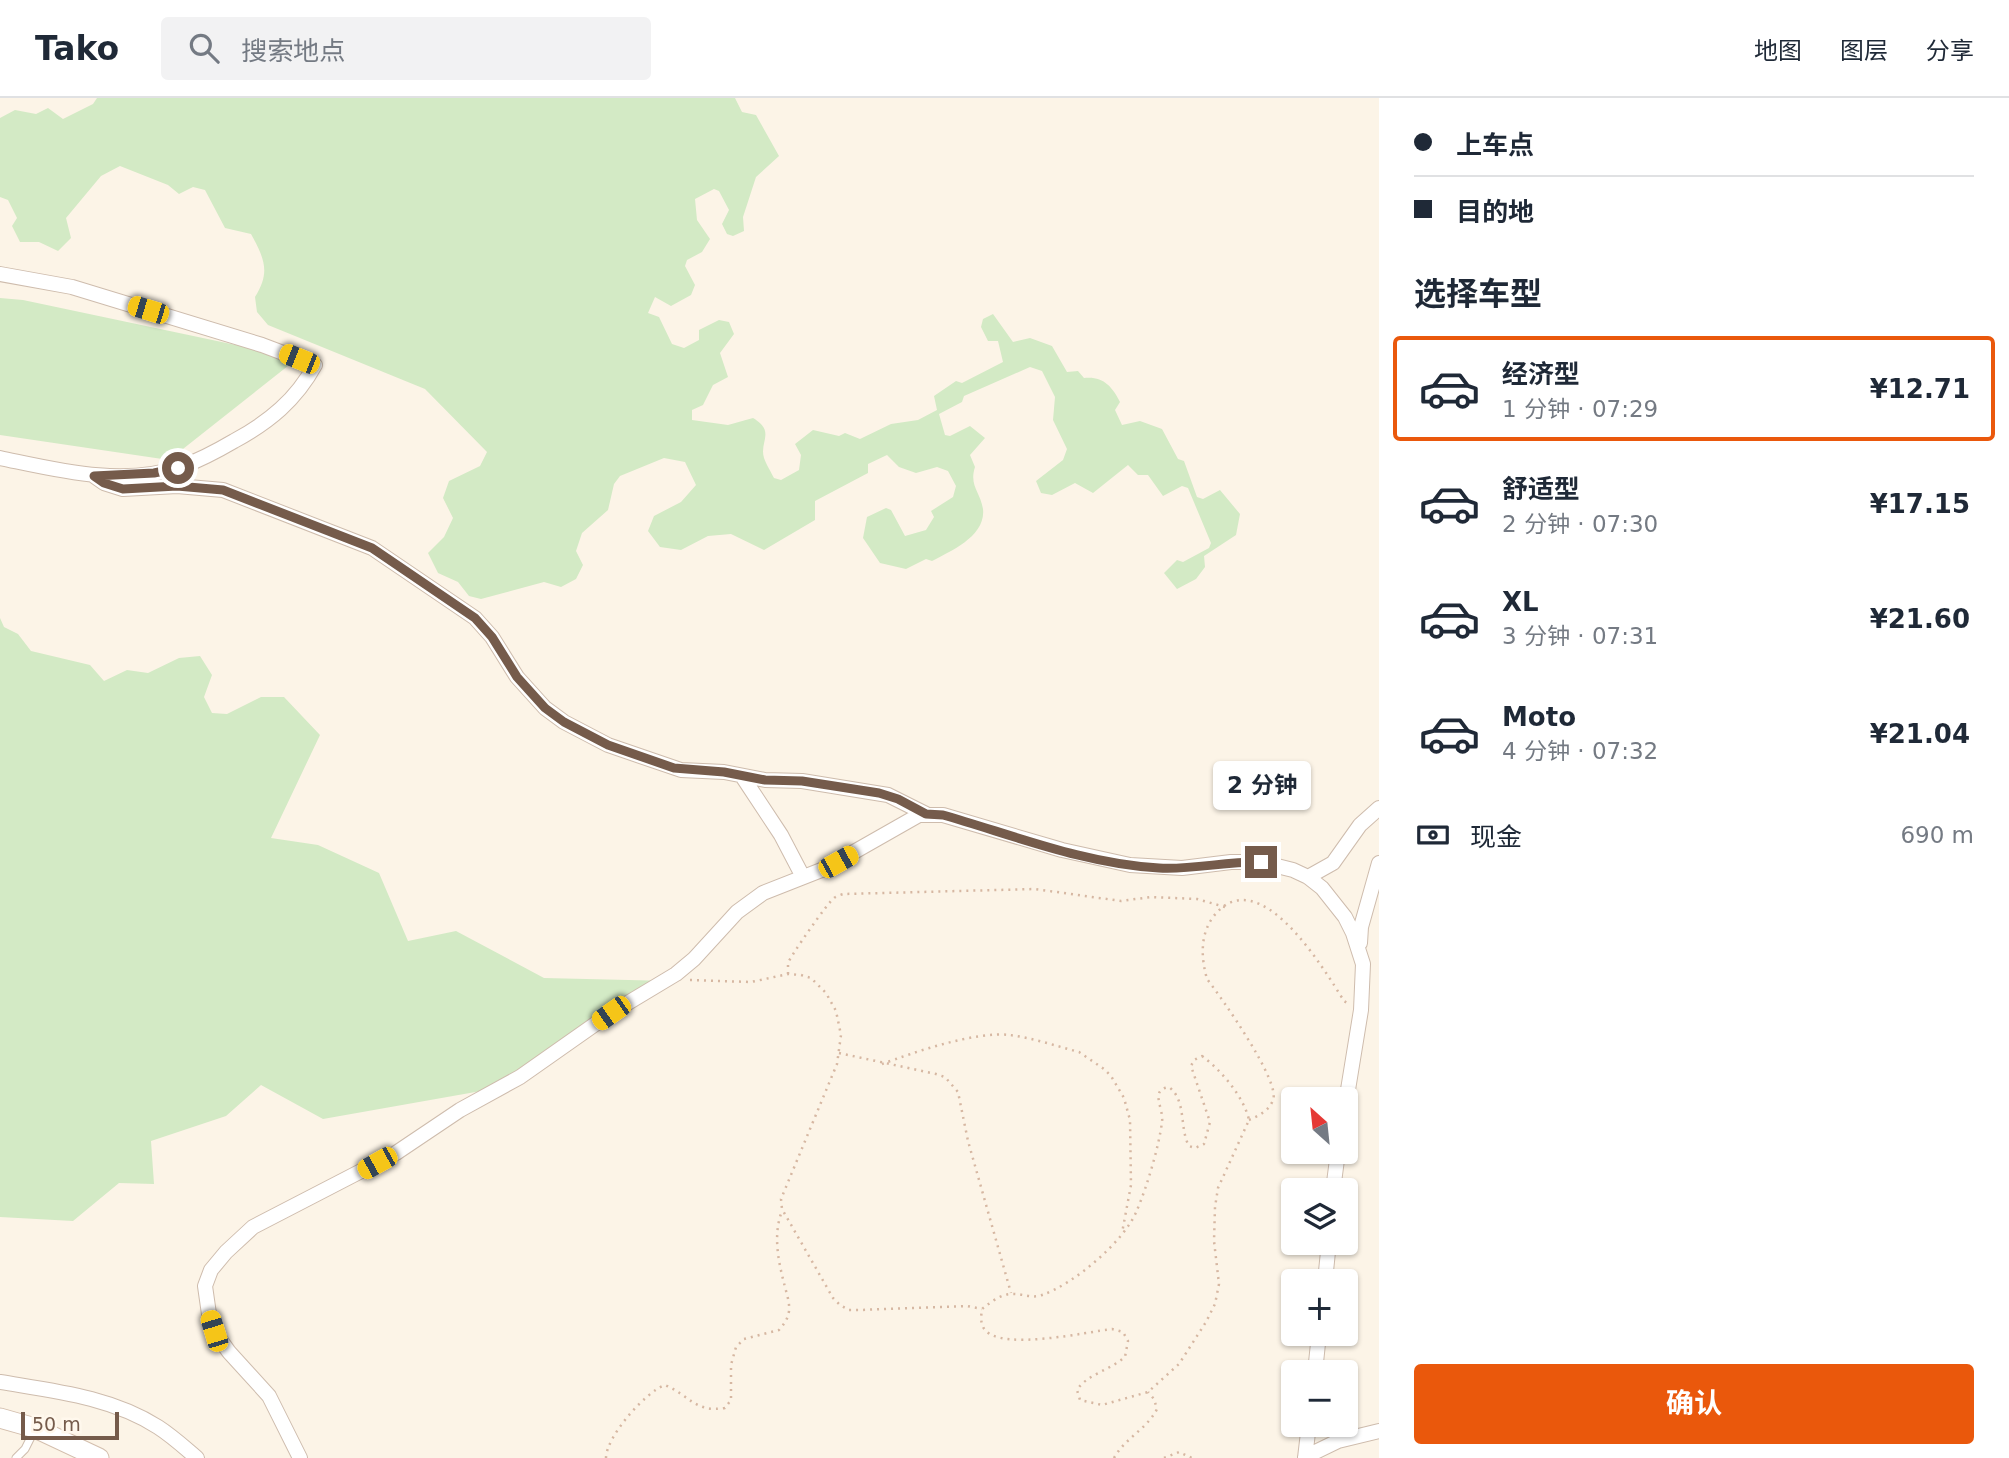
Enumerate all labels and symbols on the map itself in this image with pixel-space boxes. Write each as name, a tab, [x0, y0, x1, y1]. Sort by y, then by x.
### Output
car	[125, 294, 172, 326]
car	[276, 341, 323, 377]
route start	[162, 452, 194, 484]
callout: 2 分钟	[1212, 760, 1310, 810]
car	[815, 843, 862, 881]
route end	[1245, 846, 1277, 878]
car	[588, 992, 635, 1034]
north arrow	[1281, 1087, 1358, 1164]
car	[354, 1144, 401, 1182]
car	[198, 1308, 231, 1354]
scale bar	[21, 1409, 119, 1441]

